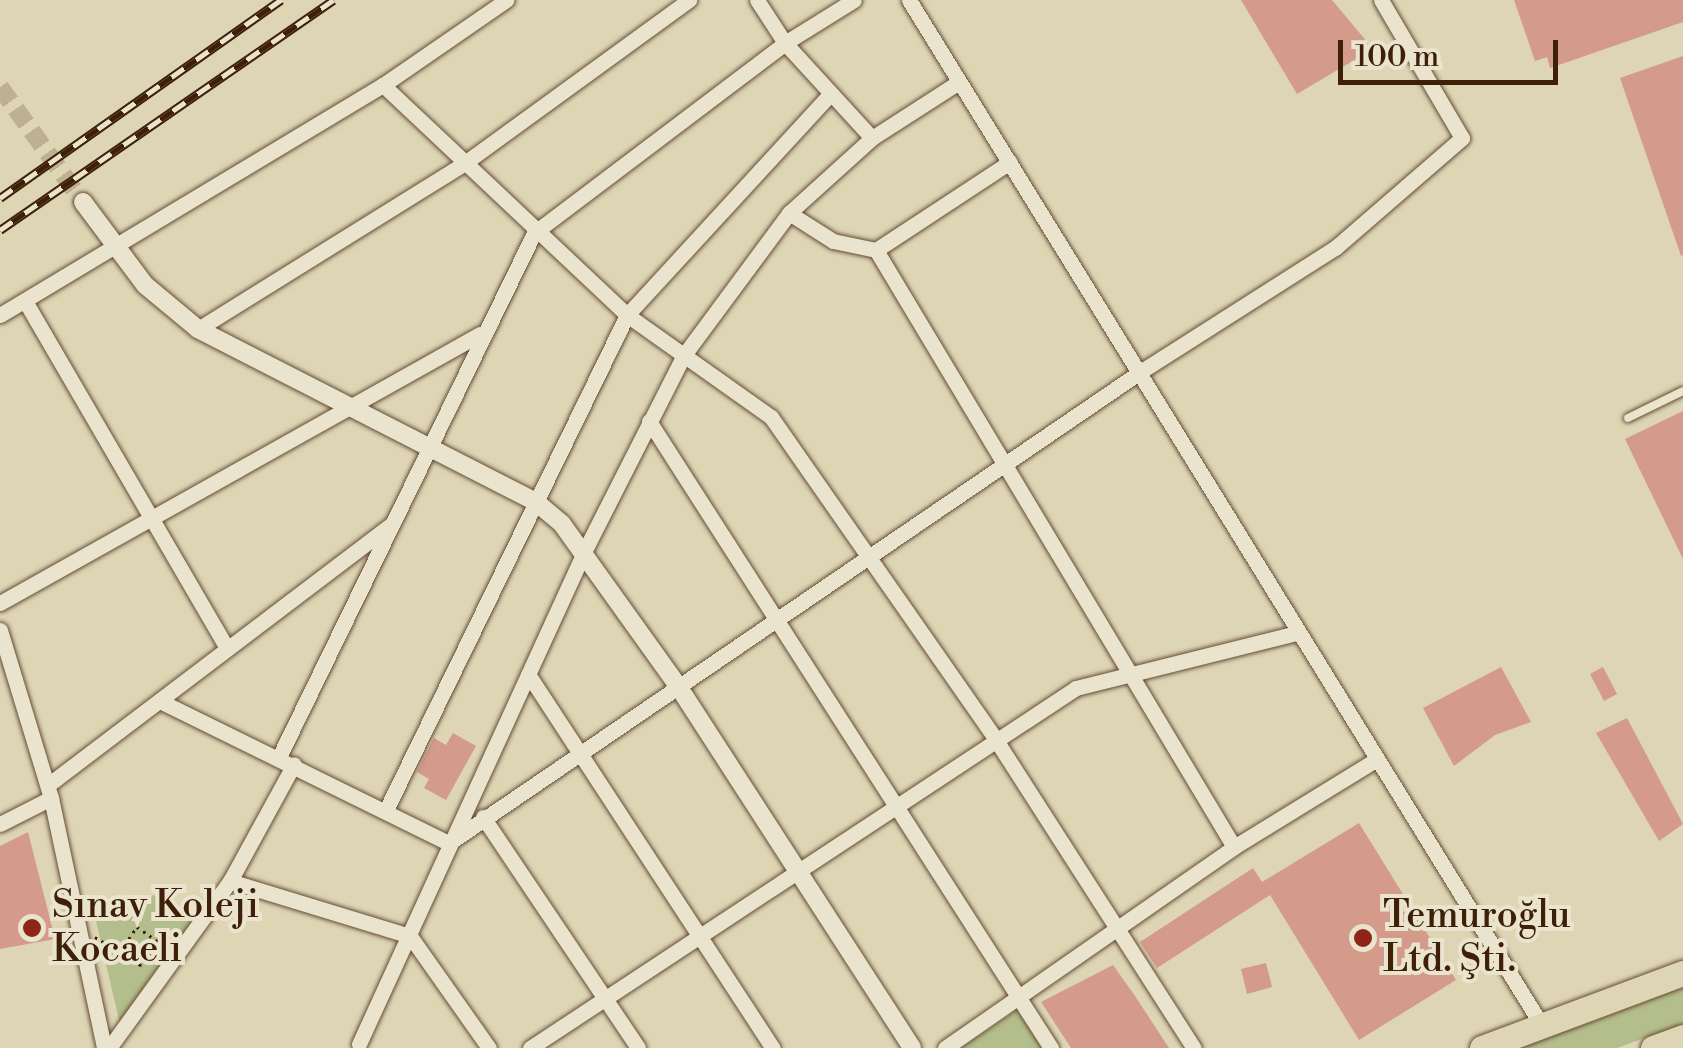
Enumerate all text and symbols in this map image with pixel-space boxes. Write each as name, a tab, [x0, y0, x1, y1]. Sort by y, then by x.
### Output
scale bar	[1343, 20, 1563, 82]
text: 100 m	[1355, 38, 1439, 76]
place label: Sınav Koleji Kocaeli	[52, 883, 259, 972]
place label: Temuroğlu Ltd. Şti.	[1383, 893, 1570, 982]
marker: Sınav Koleji Kocaeli	[21, 917, 43, 939]
marker: Temuroğlu Ltd. Şti.	[1352, 927, 1374, 949]

